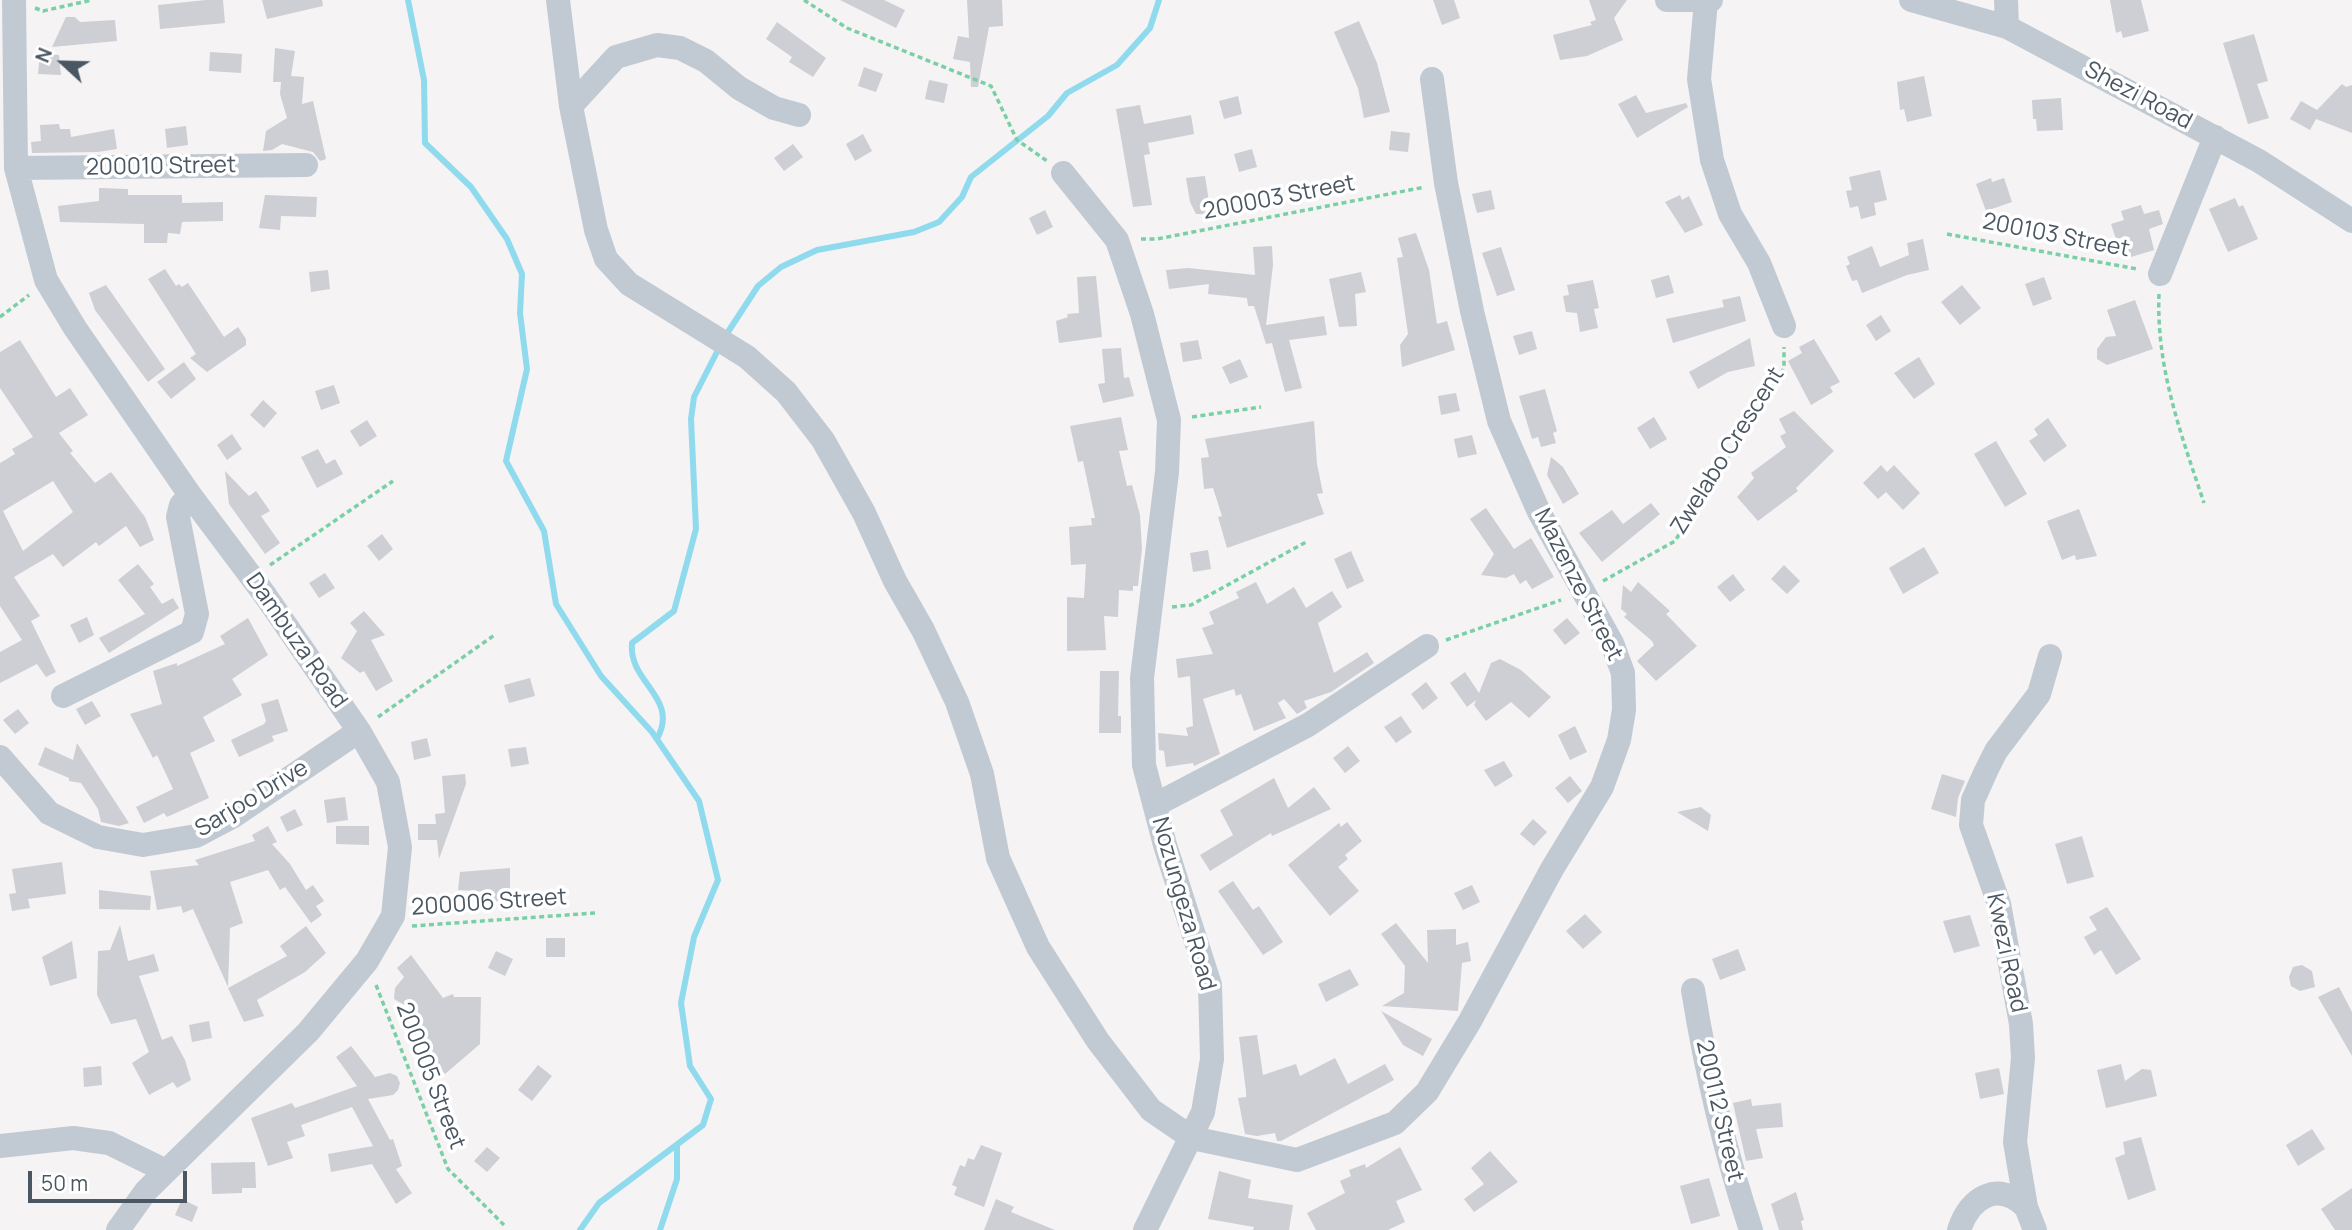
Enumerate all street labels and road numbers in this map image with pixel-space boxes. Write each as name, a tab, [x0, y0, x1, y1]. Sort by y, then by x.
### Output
street label: Shezi Road	[2079, 56, 2197, 136]
street label: 200010 Street	[86, 152, 236, 182]
street label: 200003 Street	[1201, 170, 1357, 226]
street label: 200103 Street	[1980, 208, 2132, 264]
street label: Zwelabo Crescent	[1665, 362, 1791, 540]
street label: Mazenze Street	[1528, 504, 1628, 666]
street label: Dambuza Road	[239, 568, 353, 714]
street label: Sarjoo Drive	[191, 755, 313, 843]
street label: Nozungeza Road	[1145, 814, 1221, 994]
street label: 200006 Street	[410, 884, 568, 922]
street label: Kwezi Road	[1980, 891, 2032, 1015]
street label: 200005 Street	[389, 999, 471, 1153]
street label: 200112 Street	[1689, 1038, 1749, 1184]

